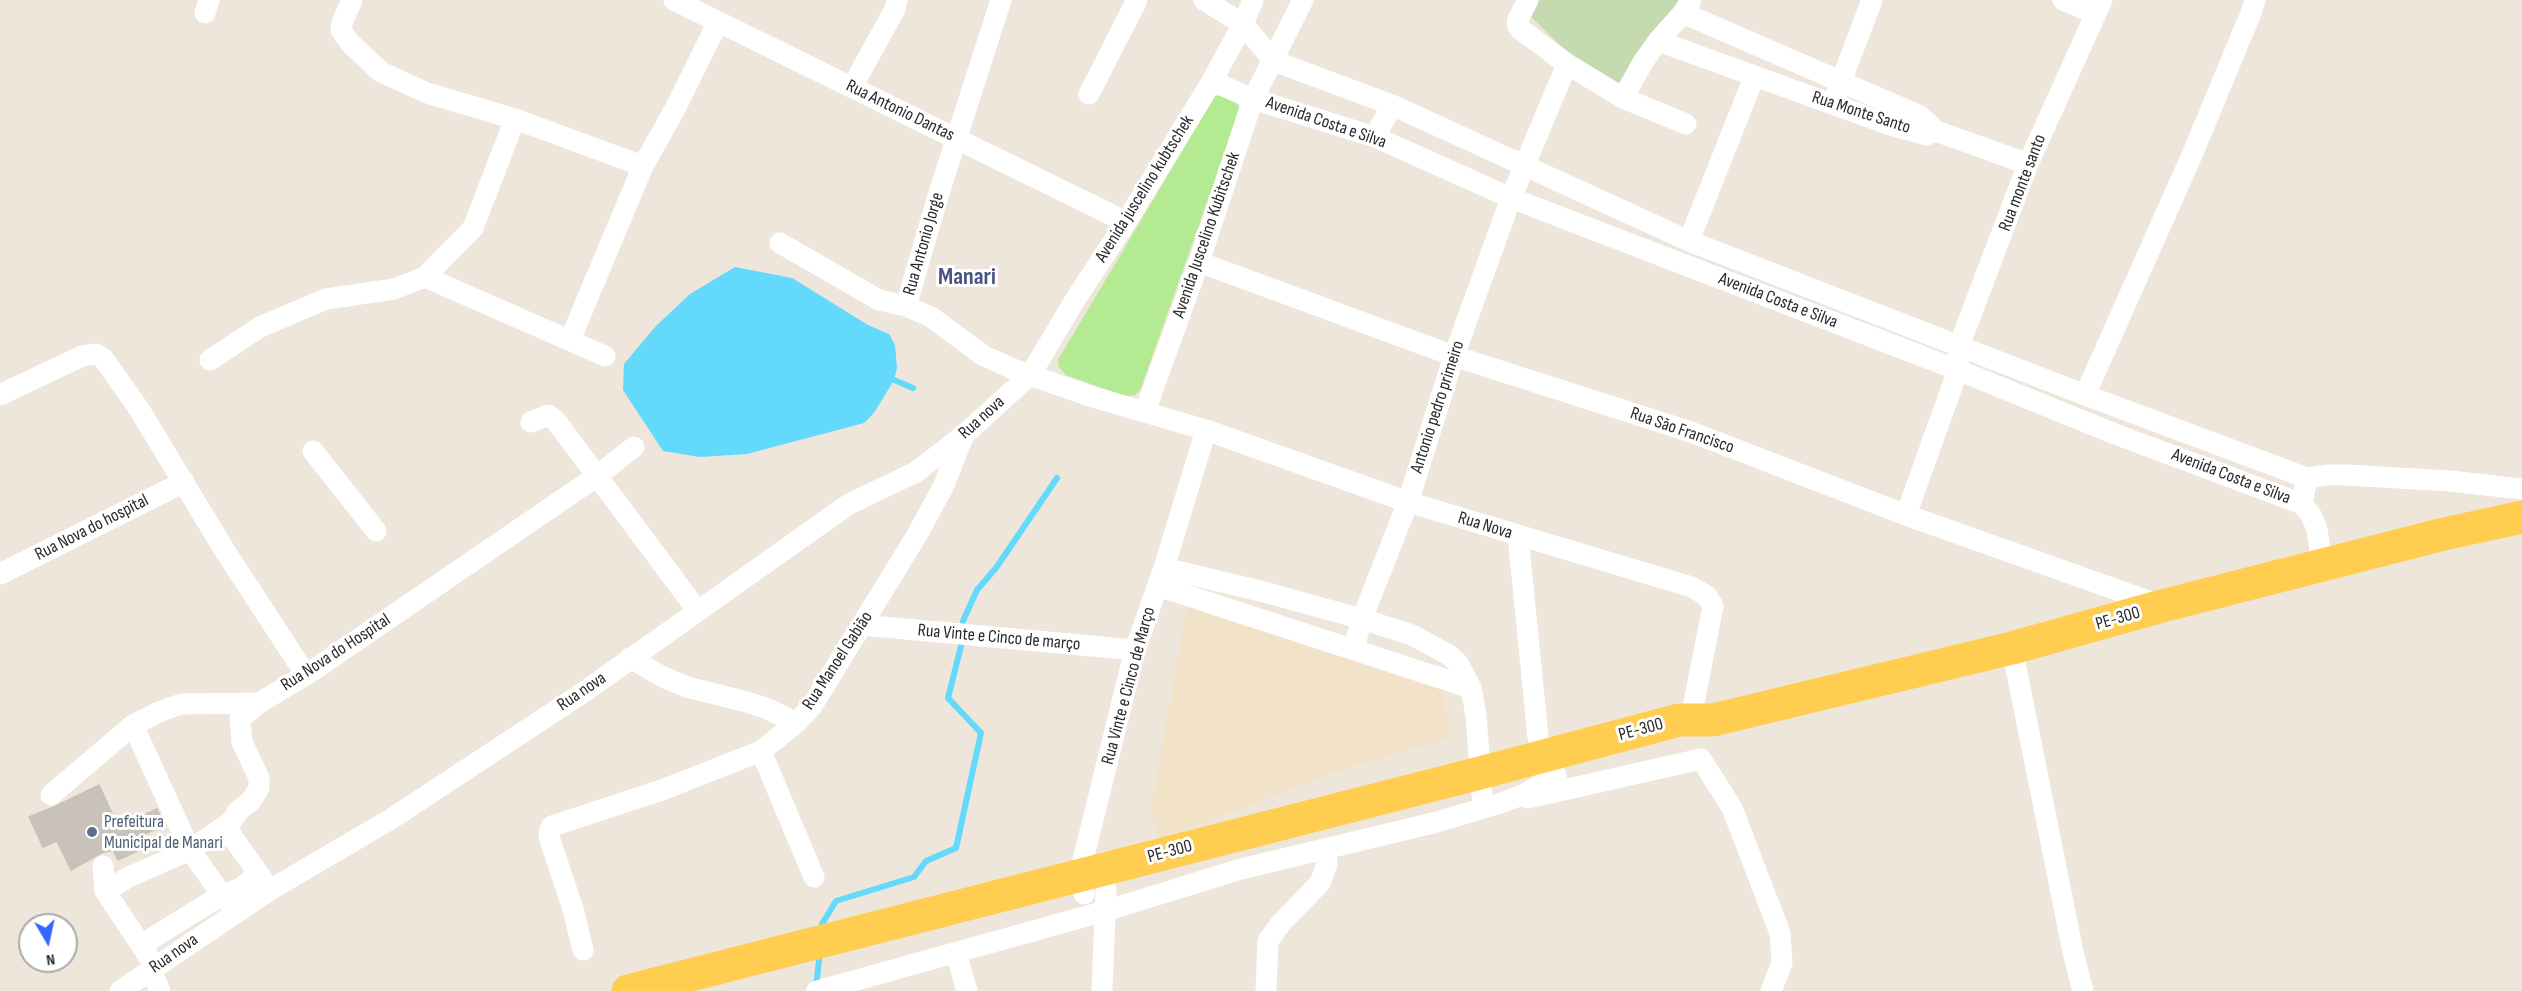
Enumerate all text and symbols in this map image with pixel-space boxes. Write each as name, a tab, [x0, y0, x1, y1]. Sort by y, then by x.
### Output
street label: Rua Antonio Dantas	[842, 75, 958, 147]
street label: Rua Monte Santo	[1809, 87, 1913, 139]
street label: Avenida Costa e Silva	[1263, 92, 1389, 154]
street label: Avenida juscelino kubtschek	[1091, 111, 1199, 267]
street label: Rua monte santo	[1995, 132, 2051, 234]
street label: Avenida Juscelino Kubitschek	[1168, 149, 1246, 321]
street label: Rua Antonio Jorge	[899, 190, 949, 298]
district label: Manari	[938, 264, 996, 292]
street label: Avenida Costa e Silva	[1715, 268, 1841, 334]
street label: Antonio pedro primeiro	[1406, 338, 1470, 476]
street label: Rua nova	[955, 392, 1009, 444]
street label: Rua São Francisco	[1627, 403, 1737, 459]
street label: Avenida Costa e Silva	[2168, 444, 2294, 510]
street label: Rua Nova do hospital	[32, 490, 152, 566]
street label: Rua Nova	[1455, 508, 1515, 544]
street label: PE-300	[2093, 602, 2143, 636]
street label: Rua Vinte e Cinco de Março	[1098, 605, 1160, 767]
street label: Rua Manoel Gabião	[798, 608, 878, 714]
street label: Rua Nova do Hospital	[277, 610, 395, 696]
street label: Rua Vinte e Cinco de março	[917, 620, 1081, 656]
street label: Rua nova	[553, 668, 611, 716]
street label: PE-300	[1616, 714, 1666, 746]
place label: Prefeitura Municipal de Manari	[104, 811, 223, 854]
marker: Prefeitura Municipal de Manari	[85, 825, 99, 839]
street label: PE-300	[1145, 836, 1195, 868]
north arrow	[18, 913, 78, 973]
street label: Rua nova	[146, 930, 202, 978]
text: N	[45, 949, 56, 969]

